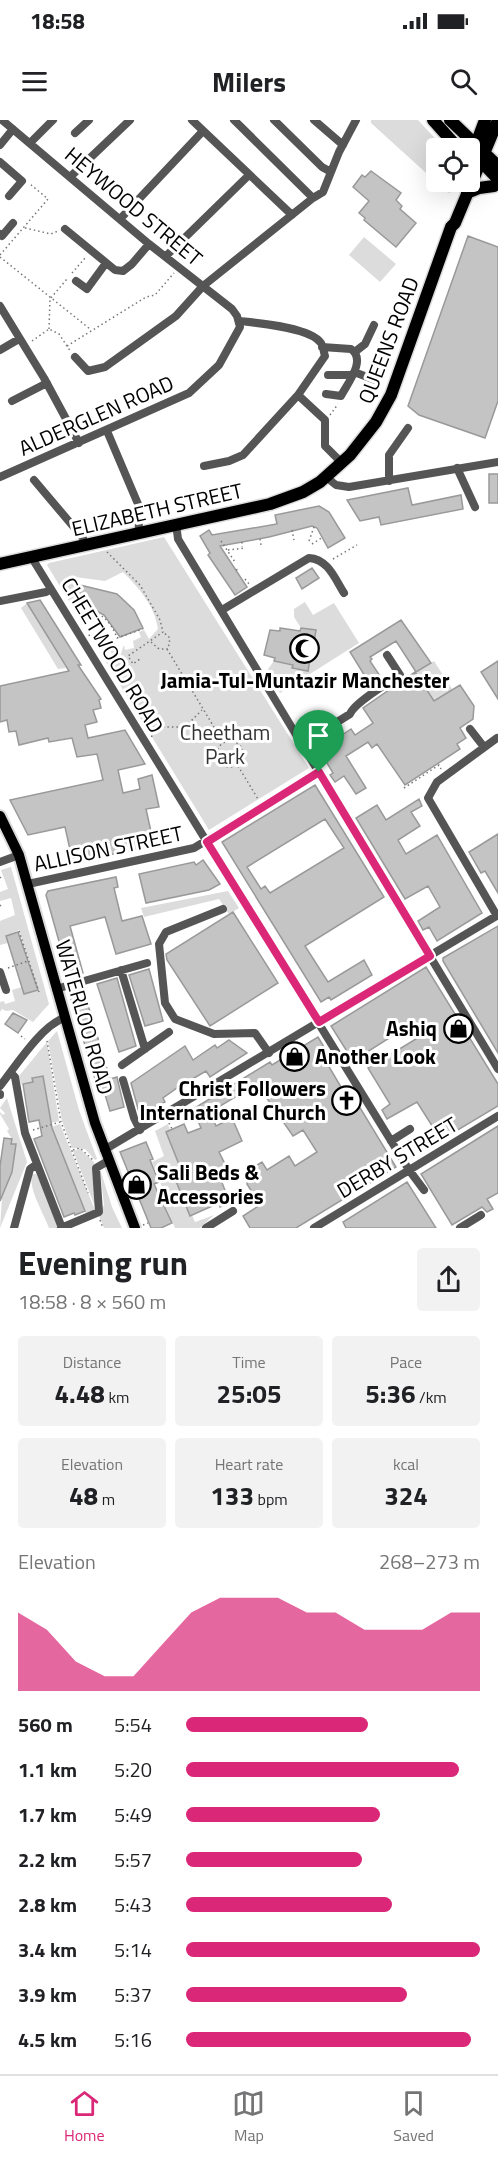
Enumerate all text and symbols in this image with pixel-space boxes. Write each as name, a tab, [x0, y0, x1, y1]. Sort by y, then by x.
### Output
text: 18:58	[30, 4, 85, 38]
text: Milers	[212, 61, 286, 102]
icon: menu	[18, 65, 51, 98]
icon: search	[447, 65, 480, 98]
map controls	[426, 138, 480, 192]
button: locate	[426, 138, 480, 192]
street label: HEYWOOD STREET	[58, 139, 210, 273]
street label: QUEENS ROAD	[349, 272, 427, 408]
street label: ALDERGLEN ROAD	[13, 366, 179, 464]
street label: ELIZABETH STREET	[68, 474, 246, 544]
street label: CHEETWOOD ROAD	[54, 571, 172, 739]
mosque icon: Jamia-Tul-Muntazir Manchester	[289, 633, 321, 665]
place label: Jamia-Tul-Muntazir Manchester	[160, 664, 450, 696]
pin	[293, 710, 344, 772]
park label: Cheetham Park	[180, 716, 270, 772]
icon: arrive	[302, 719, 335, 752]
street label: ALLISON STREET	[31, 817, 185, 879]
street label: WATERLOO ROAD	[48, 936, 122, 1098]
place label: Ashiq	[386, 1012, 437, 1044]
shop icon: Ashiq	[442, 1012, 474, 1044]
shop icon: Another Look	[278, 1040, 310, 1072]
place label: Another Look	[315, 1040, 436, 1072]
place label: Christ Followers International Church	[140, 1072, 326, 1128]
church icon: Christ Followers International Church	[331, 1084, 363, 1116]
street label: DERBY STREET	[330, 1108, 464, 1206]
place label: Sali Beds & Accessories	[157, 1156, 264, 1212]
shop icon: Sali Beds & Accessories	[120, 1168, 152, 1200]
text: Evening run	[18, 1238, 188, 1288]
button: share	[417, 1248, 480, 1311]
text: 18:58 · 8 × 560 m	[18, 1286, 166, 1317]
text: Distance	[63, 1350, 121, 1374]
text: Time	[232, 1350, 266, 1374]
text: Pace	[390, 1350, 422, 1374]
text: 4.48	[55, 1374, 105, 1413]
text: 25:05	[217, 1374, 281, 1413]
text: 5:36	[365, 1374, 416, 1413]
text: km	[105, 1385, 129, 1409]
text: /km	[416, 1385, 447, 1409]
text: Elevation	[61, 1452, 123, 1476]
text: Heart rate	[215, 1452, 283, 1476]
text: kcal	[393, 1452, 419, 1476]
text: 48	[69, 1476, 98, 1515]
text: 133	[210, 1476, 254, 1515]
text: 324	[384, 1476, 428, 1515]
text: m	[98, 1487, 115, 1511]
text: bpm	[254, 1487, 288, 1511]
text: Elevation	[18, 1546, 96, 1577]
text: 268–273 m	[379, 1546, 480, 1577]
text: 560 m	[18, 1709, 73, 1740]
text: 5:54	[114, 1709, 152, 1740]
text: 1.1 km	[18, 1754, 77, 1785]
text: 5:20	[114, 1754, 152, 1785]
text: 1.7 km	[18, 1799, 77, 1830]
text: 5:49	[114, 1799, 152, 1830]
text: 2.2 km	[18, 1844, 77, 1875]
text: 5:57	[114, 1844, 152, 1875]
text: 2.8 km	[18, 1889, 77, 1920]
text: 5:43	[114, 1889, 152, 1920]
text: 3.4 km	[18, 1934, 77, 1965]
text: 5:14	[114, 1934, 152, 1965]
text: 3.9 km	[18, 1979, 77, 2010]
text: 5:37	[114, 1979, 152, 2010]
text: 4.5 km	[18, 2024, 77, 2055]
text: 5:16	[114, 2024, 152, 2055]
tab: Home	[64, 2087, 105, 2147]
tab: Map	[232, 2087, 265, 2147]
tab: Saved	[393, 2087, 434, 2147]

